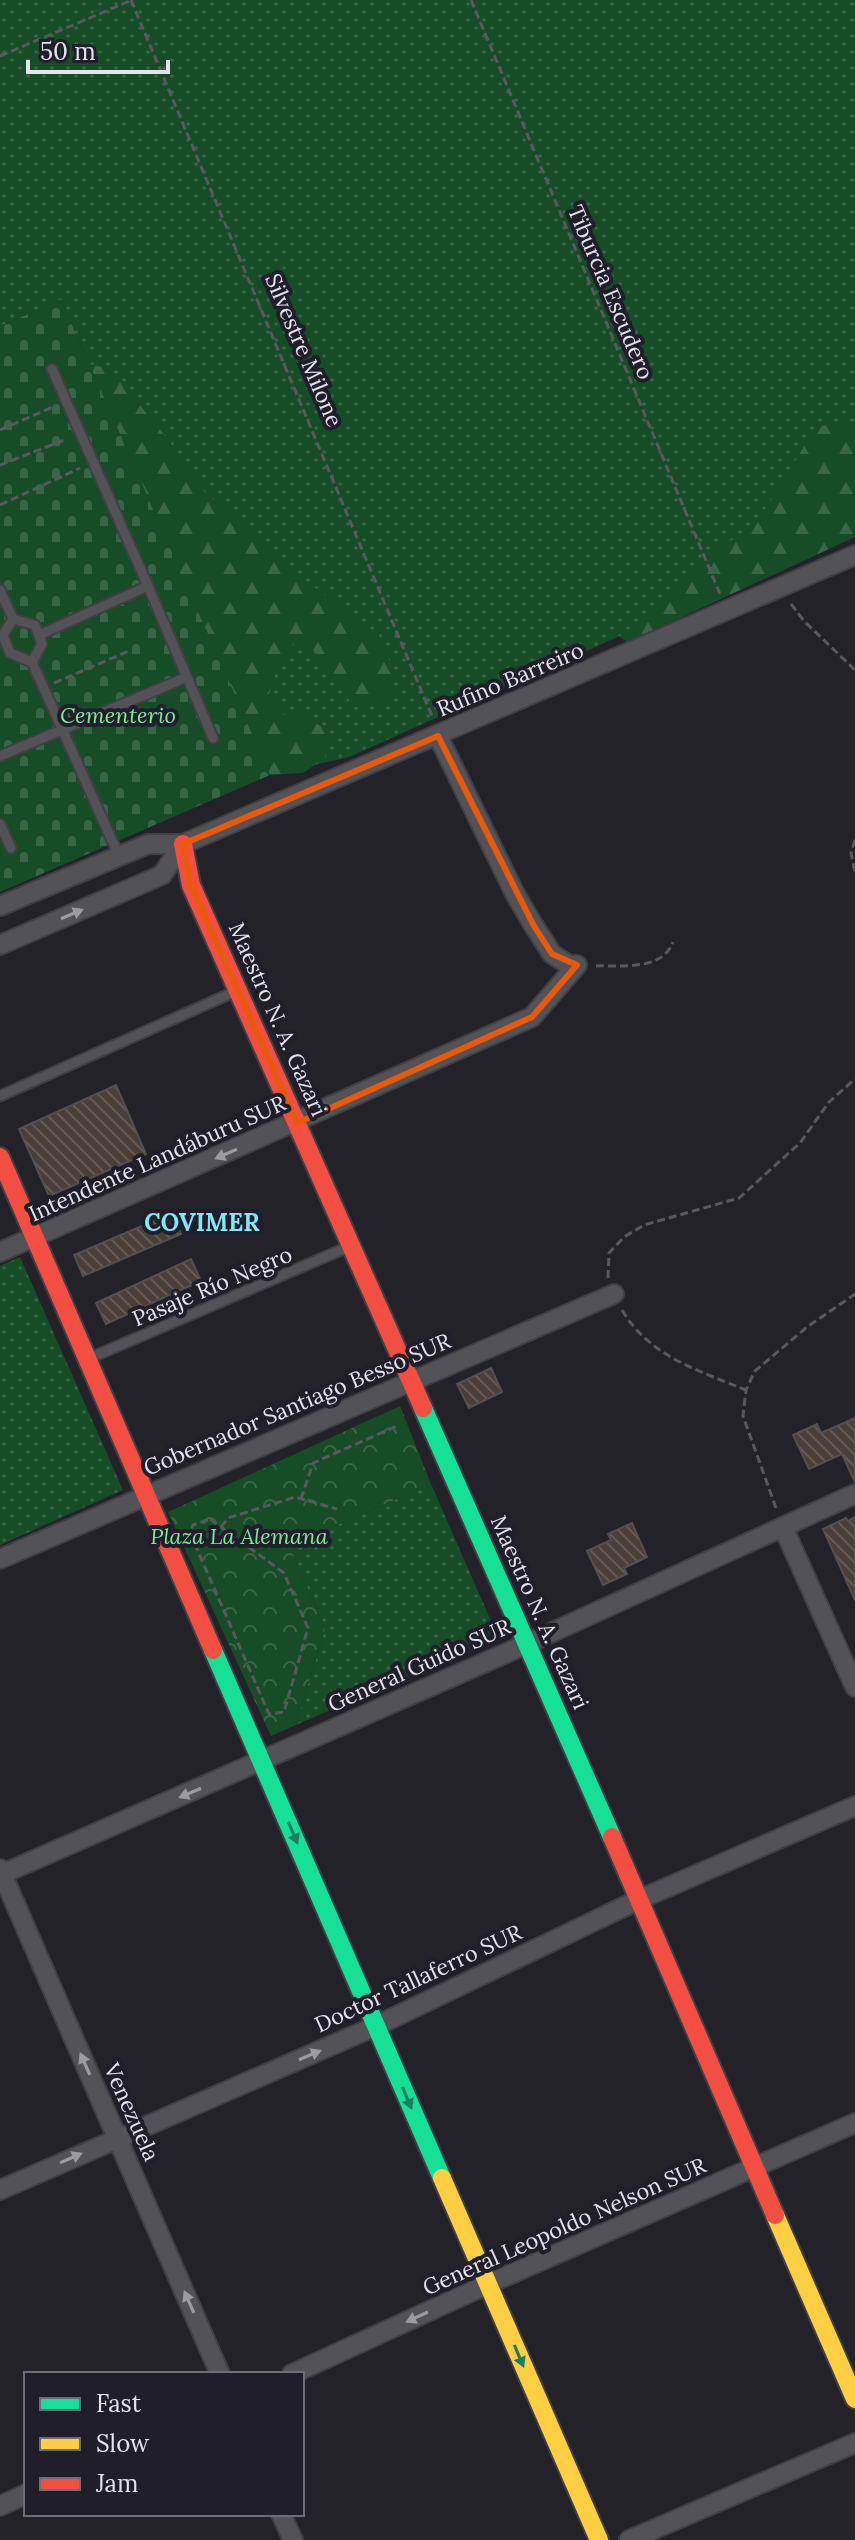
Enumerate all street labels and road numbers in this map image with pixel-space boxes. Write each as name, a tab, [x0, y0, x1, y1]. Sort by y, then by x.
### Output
street label: Tiburcia Escudero	[562, 201, 660, 383]
street label: Silvestre Milone	[259, 269, 349, 431]
street label: Rufino Barreiro	[432, 635, 588, 723]
street label: Maestro N. A. Gazari	[223, 918, 333, 1120]
street label: Intendente Landáburu SUR	[24, 1089, 290, 1227]
street label: Pasaje Río Negro	[128, 1240, 296, 1332]
street label: Gobernador Santiago Besso SUR	[139, 1326, 455, 1482]
street label: Maestro N. A. Gazari	[485, 1511, 595, 1713]
street label: General Guido SUR	[323, 1612, 515, 1718]
street label: Doctor Tallaferro SUR	[310, 1918, 526, 2038]
street label: Venezuela	[98, 2058, 166, 2165]
street label: General Leopoldo Nelson SUR	[418, 2151, 710, 2301]

